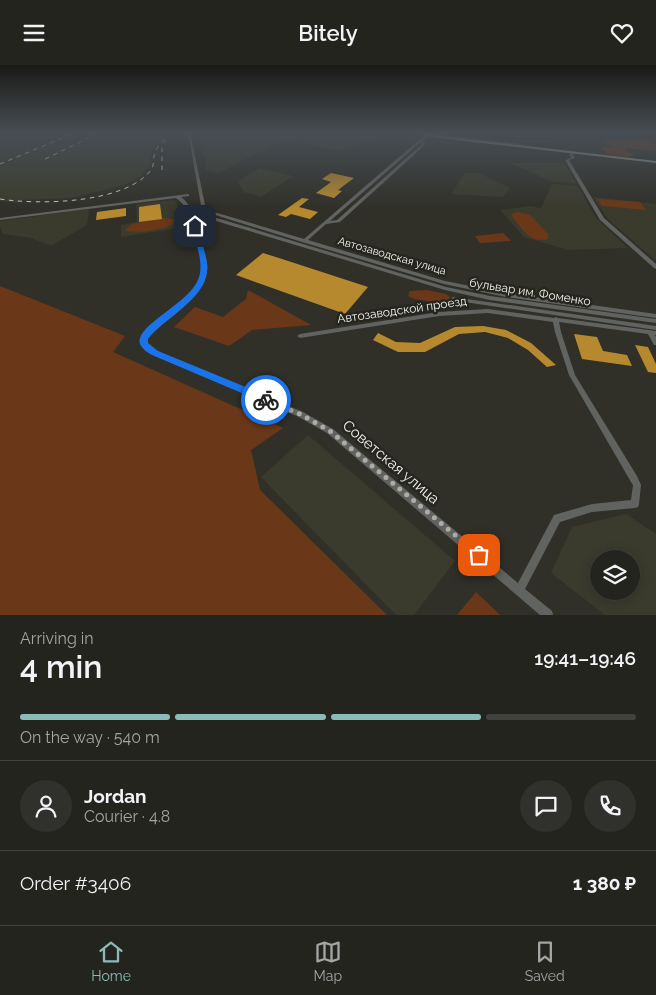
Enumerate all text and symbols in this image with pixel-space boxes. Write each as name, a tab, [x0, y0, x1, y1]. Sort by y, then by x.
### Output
icon: menu	[20, 19, 48, 47]
icon: heart	[608, 19, 636, 47]
text: Bitely	[298, 20, 358, 46]
pin	[174, 205, 216, 247]
icon: home	[181, 212, 209, 240]
street label: Автозаводская улица	[336, 234, 448, 278]
street label: бульвар им. Фоменко	[468, 275, 592, 309]
street label: Автозаводской проезд	[336, 294, 468, 326]
courier	[241, 375, 291, 425]
icon: bike	[252, 386, 280, 414]
street label: Советская улица	[339, 416, 443, 508]
pin	[458, 534, 500, 576]
icon: bag	[465, 541, 493, 569]
map controls	[590, 550, 640, 600]
button: layers	[590, 550, 640, 600]
text: Arriving in	[20, 629, 94, 648]
text: 19:41–19:46	[534, 647, 636, 669]
text: 4 min	[20, 648, 102, 685]
text: On the way · 540 m	[20, 728, 160, 747]
button: person	[20, 780, 72, 832]
button: chat	[520, 780, 572, 832]
button: phone	[584, 780, 636, 832]
text: Jordan	[84, 785, 147, 807]
text: Courier · 4.8	[84, 807, 170, 826]
text: Order #3406	[20, 872, 131, 894]
text: 1 380 ₽	[573, 872, 636, 894]
tab: Home	[91, 938, 131, 984]
tab: Map	[314, 938, 342, 984]
tab: Saved	[525, 938, 565, 984]

